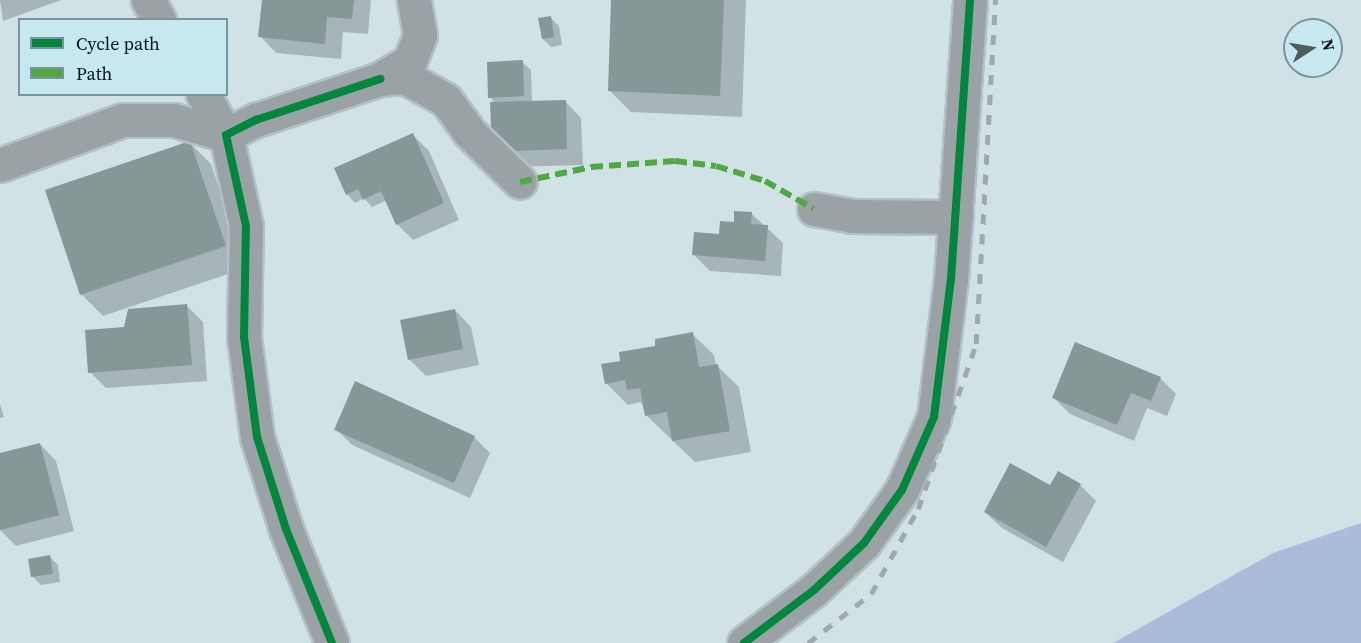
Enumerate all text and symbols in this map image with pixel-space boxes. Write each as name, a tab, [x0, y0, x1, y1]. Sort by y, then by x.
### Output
legend	[18, 18, 228, 96]
north arrow	[1283, 18, 1343, 78]
text: Cycle path	[76, 31, 160, 56]
text: N	[1317, 37, 1341, 53]
text: Path	[76, 61, 112, 86]

